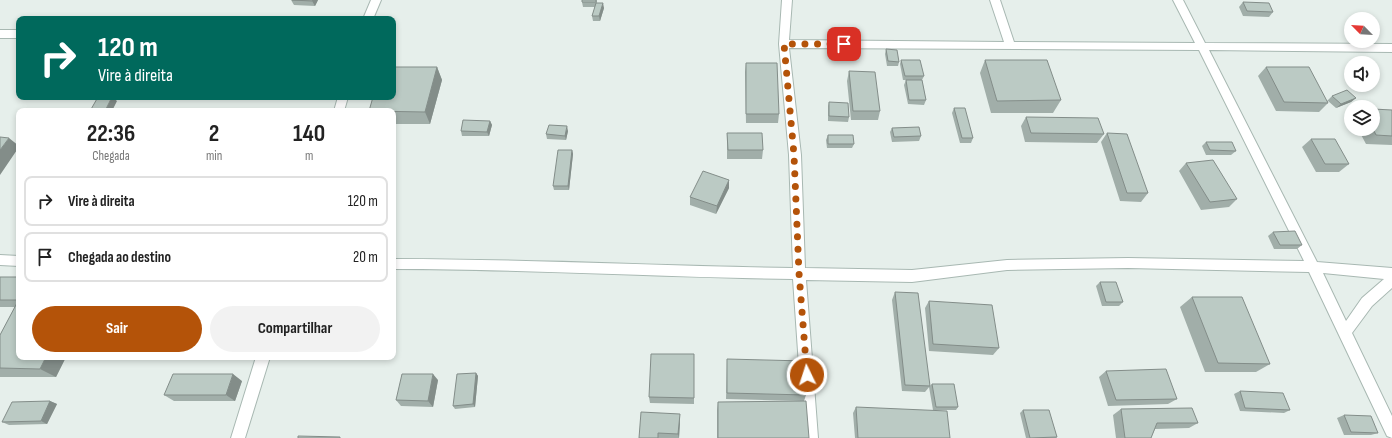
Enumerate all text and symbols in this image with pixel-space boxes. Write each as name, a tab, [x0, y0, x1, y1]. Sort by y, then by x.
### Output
north arrow	[1344, 12, 1380, 48]
map controls	[1344, 12, 1380, 136]
pin	[827, 27, 861, 61]
text: 120 m	[98, 31, 158, 64]
icon: right	[32, 32, 84, 84]
icon: arrive	[833, 33, 855, 55]
button: sound	[1344, 56, 1380, 92]
text: Vire à direita	[98, 65, 173, 86]
button: layers	[1344, 100, 1380, 136]
text: 22:36	[87, 119, 135, 148]
text: 2	[209, 119, 219, 148]
text: 140	[293, 119, 325, 148]
text: Chegada	[92, 148, 130, 164]
text: min	[206, 148, 222, 164]
text: m	[305, 148, 313, 164]
icon: right	[34, 190, 56, 212]
text: Vire à direita	[68, 192, 135, 211]
text: 120 m	[348, 192, 378, 211]
icon: arrive	[34, 246, 56, 268]
text: Chegada ao destino	[68, 248, 171, 267]
text: 20 m	[353, 248, 378, 267]
button: Sair	[32, 306, 202, 352]
button: Compartilhar	[210, 306, 380, 352]
position arrow	[786, 354, 828, 396]

